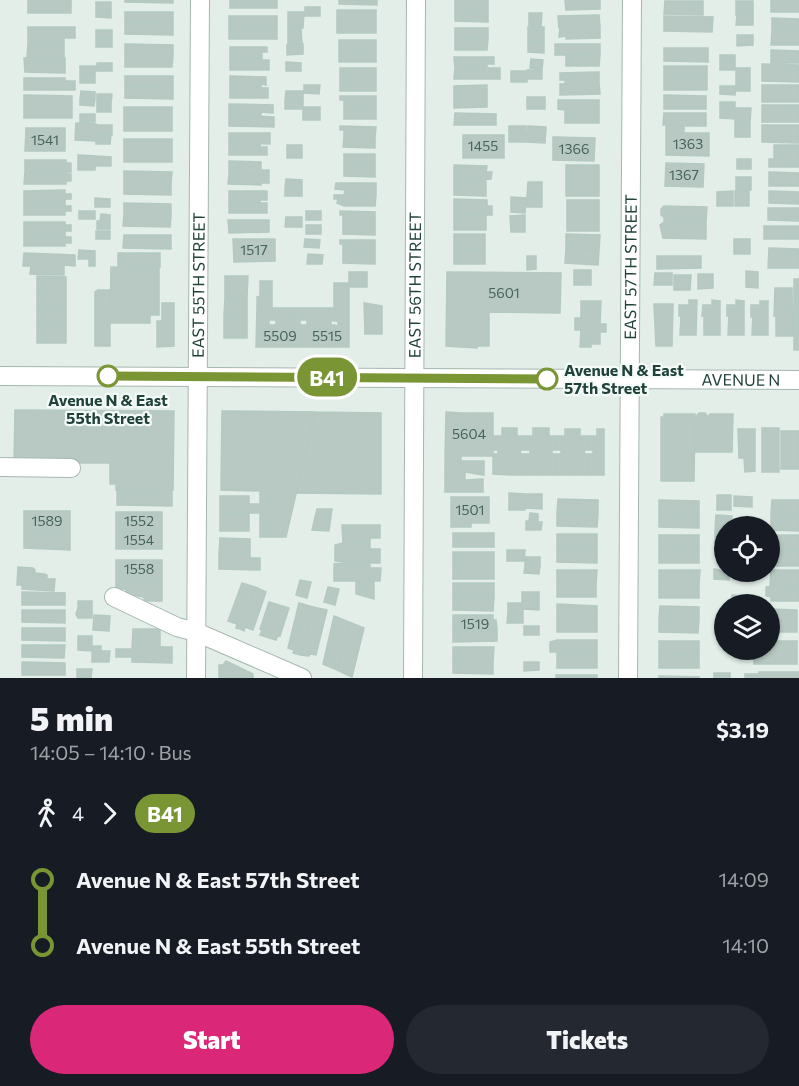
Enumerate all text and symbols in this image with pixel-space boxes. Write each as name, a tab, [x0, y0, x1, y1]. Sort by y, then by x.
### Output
house number: 1541	[31, 131, 59, 148]
house number: 1363	[673, 135, 703, 152]
house number: 1455	[468, 137, 498, 154]
house number: 1366	[559, 140, 589, 157]
house number: 1367	[669, 166, 699, 183]
street label: EAST 57TH STREET	[620, 194, 640, 340]
street label: EAST 55TH STREET	[188, 212, 208, 358]
street label: EAST 56TH STREET	[404, 212, 424, 358]
house number: 1517	[240, 241, 268, 258]
house number: 5601	[488, 284, 520, 301]
house number: 5509	[263, 327, 297, 344]
house number: 5515	[312, 327, 342, 344]
line badge: B41	[292, 358, 362, 397]
place label: Avenue N & East 57th Street	[564, 360, 684, 397]
marker: Avenue N & East 55th Street	[97, 365, 119, 387]
text: B41	[309, 365, 345, 390]
marker: Avenue N & East 57th Street	[536, 368, 558, 390]
street label: AVENUE N	[702, 370, 780, 389]
place label: Avenue N & East 55th Street	[48, 390, 168, 427]
house number: 5604	[452, 425, 487, 442]
house number: 1501	[455, 501, 485, 518]
house number: 1589	[31, 512, 63, 529]
house number: 1552	[124, 512, 154, 529]
map controls	[714, 516, 780, 660]
button: locate	[714, 516, 780, 582]
house number: 1554	[124, 531, 155, 548]
house number: 1558	[124, 560, 154, 577]
button: layers	[714, 594, 780, 660]
house number: 1519	[461, 615, 489, 632]
text: 5 min	[30, 697, 113, 738]
text: $3.19	[716, 716, 769, 743]
text: 14:05 – 14:10 · Bus	[30, 740, 192, 764]
icon: walk	[30, 797, 63, 830]
icon: forward	[93, 797, 126, 830]
text: 4	[72, 801, 84, 825]
text: B41	[147, 801, 183, 826]
text: Avenue N & East 57th Street	[76, 866, 359, 893]
text: 14:09	[719, 867, 769, 891]
text: Avenue N & East 55th Street	[76, 932, 360, 959]
text: 14:10	[722, 933, 769, 957]
button: Start	[30, 1005, 394, 1074]
button: Tickets	[406, 1005, 769, 1074]

